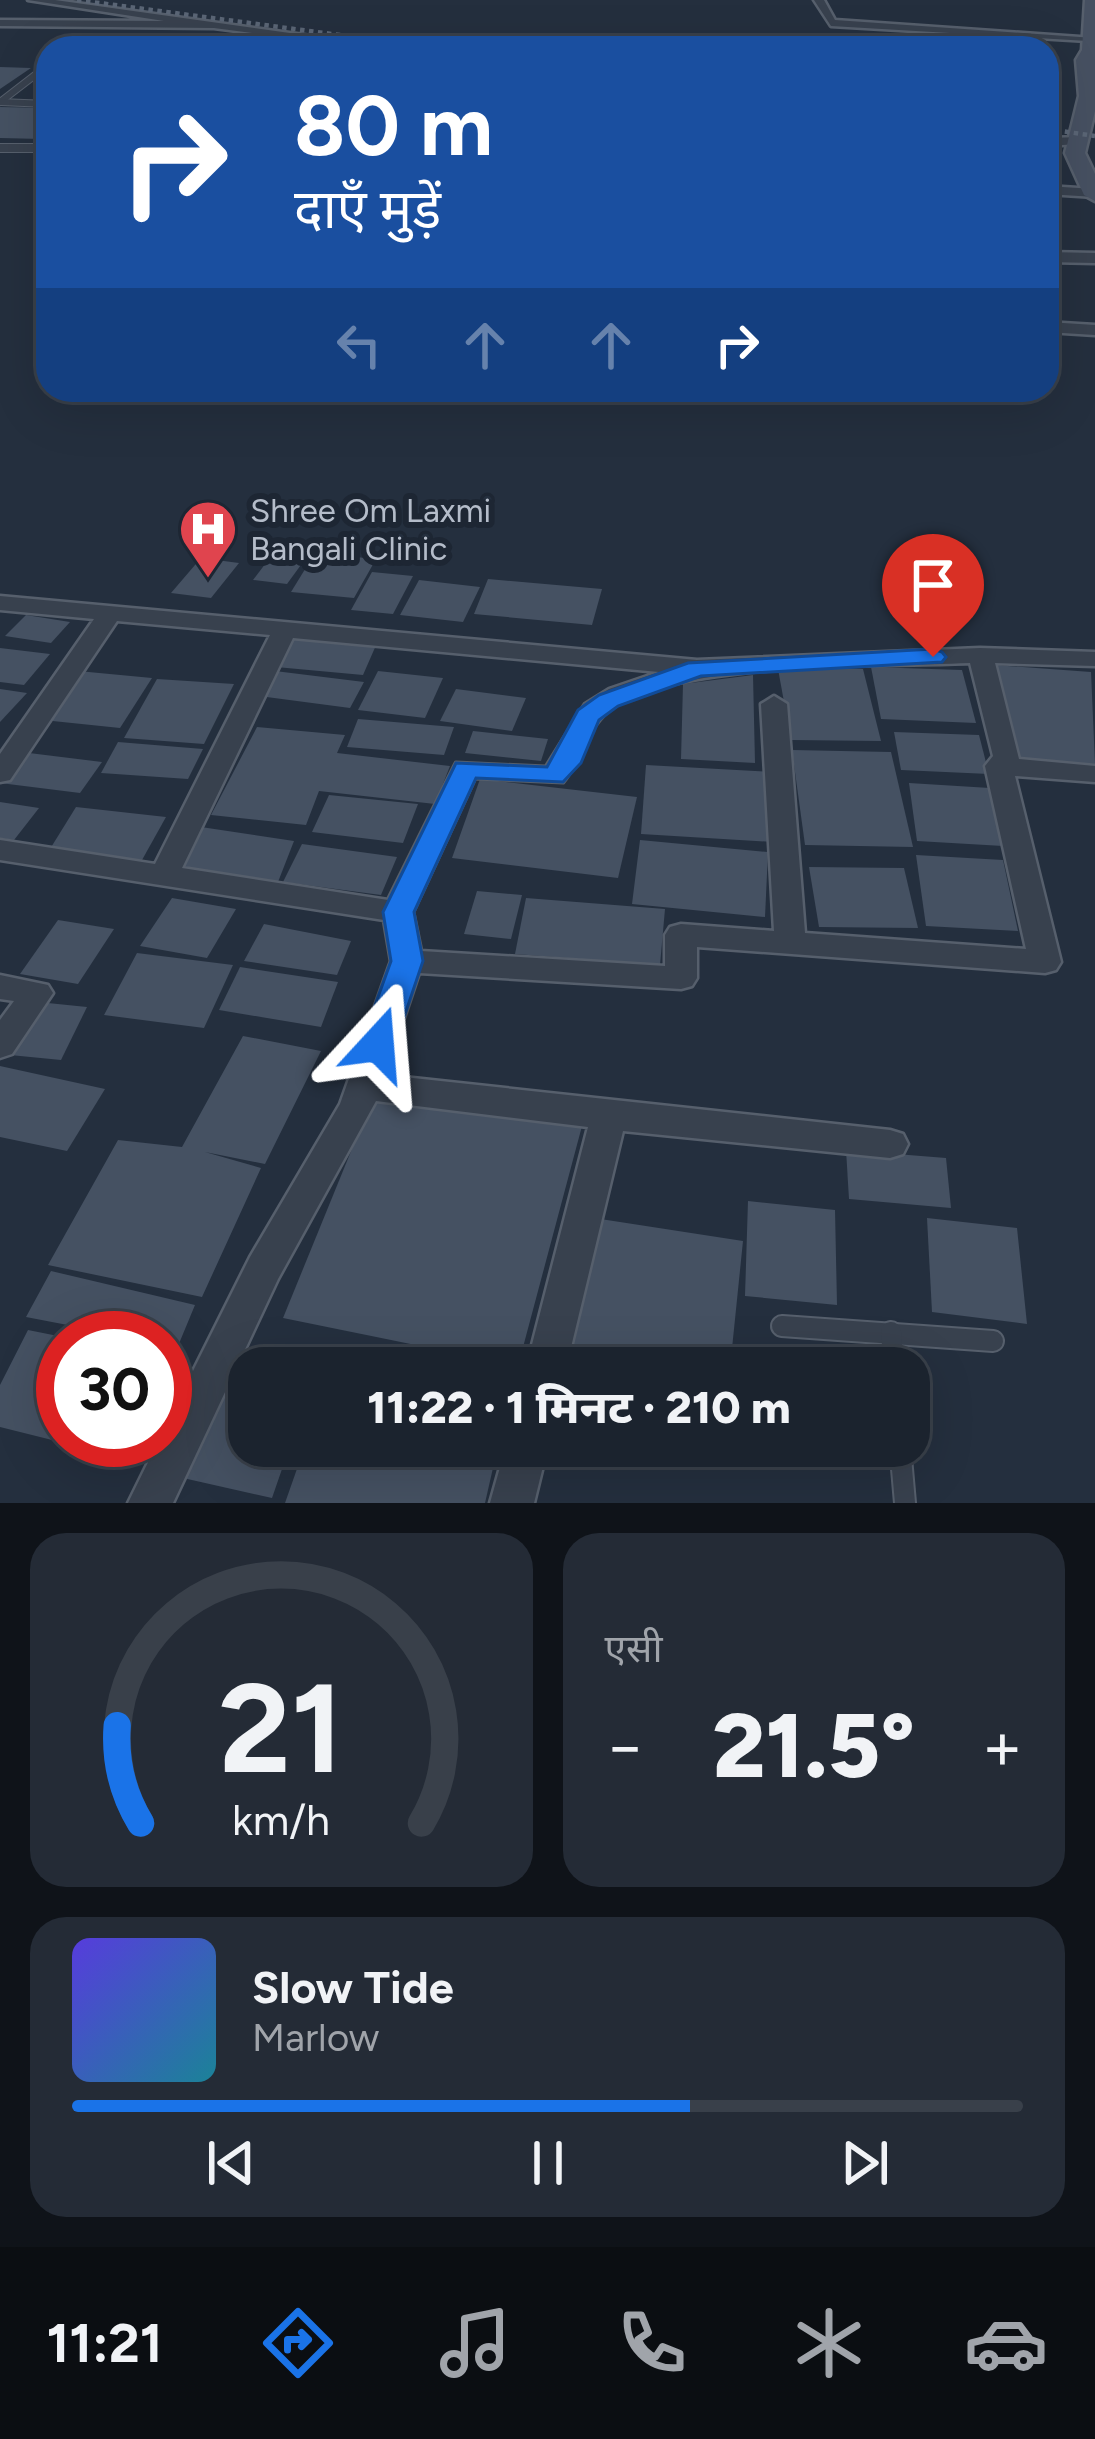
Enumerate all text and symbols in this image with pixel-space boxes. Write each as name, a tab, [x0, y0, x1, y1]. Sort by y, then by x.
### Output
text: 80 m	[294, 75, 493, 176]
icon: right	[96, 84, 252, 240]
text: दाएँ मुड़ें	[294, 177, 441, 242]
icon: left	[326, 312, 392, 378]
icon: ahead	[452, 312, 518, 378]
icon: ahead	[578, 312, 644, 378]
icon: right	[704, 312, 770, 378]
place label: Shree Om Laxmi Bangali Clinic	[250, 491, 491, 568]
hospital icon: Shree Om Laxmi Bangali Clinic	[177, 498, 239, 580]
pin	[882, 534, 984, 657]
icon: arrive	[900, 552, 966, 618]
position arrow	[315, 981, 441, 1107]
speed limit sign: 30	[36, 1311, 192, 1467]
text: 11:22 · 1 मिनट · 210 m	[367, 1380, 791, 1434]
text: एसी	[605, 1625, 663, 1672]
text: 21	[219, 1653, 344, 1803]
text: 21.5°	[713, 1691, 915, 1800]
text: −	[605, 1706, 646, 1786]
text: +	[982, 1706, 1023, 1786]
text: km/h	[232, 1794, 330, 1846]
text: Slow Tide	[252, 1960, 454, 2014]
text: Marlow	[252, 2014, 379, 2061]
icon: previous	[198, 2130, 264, 2196]
icon: pause	[515, 2130, 581, 2196]
icon: next	[832, 2130, 898, 2196]
icon: directions	[256, 2301, 340, 2385]
icon: music	[433, 2301, 517, 2385]
icon: phone	[610, 2301, 694, 2385]
icon: climate	[787, 2301, 871, 2385]
icon: car	[964, 2301, 1048, 2385]
text: 11:21	[47, 2311, 162, 2376]

